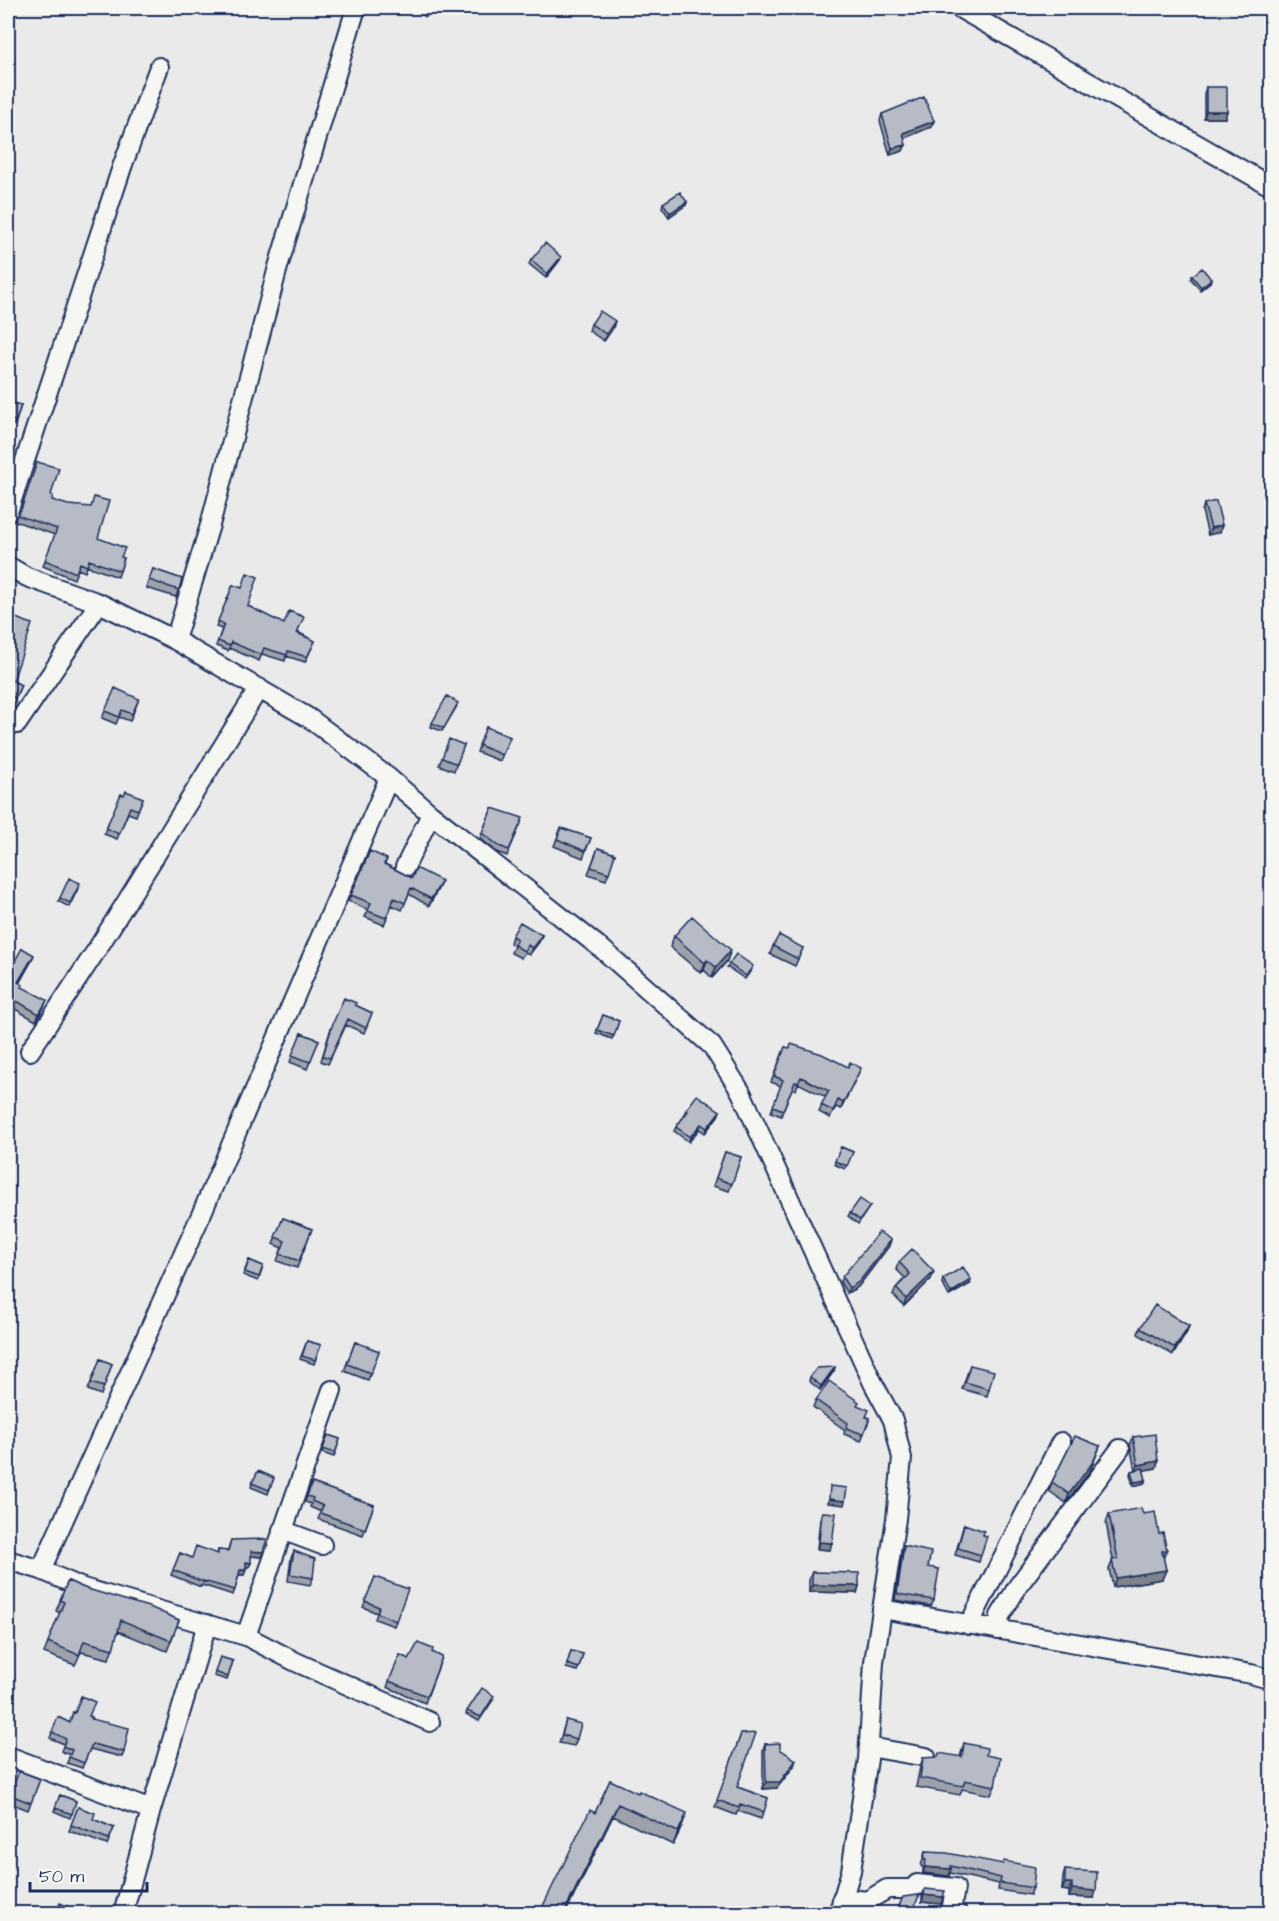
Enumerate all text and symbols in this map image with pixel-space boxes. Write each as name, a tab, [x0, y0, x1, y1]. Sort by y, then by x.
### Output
scale bar	[30, 1855, 147, 1893]
text: 50 m	[39, 1864, 84, 1889]

